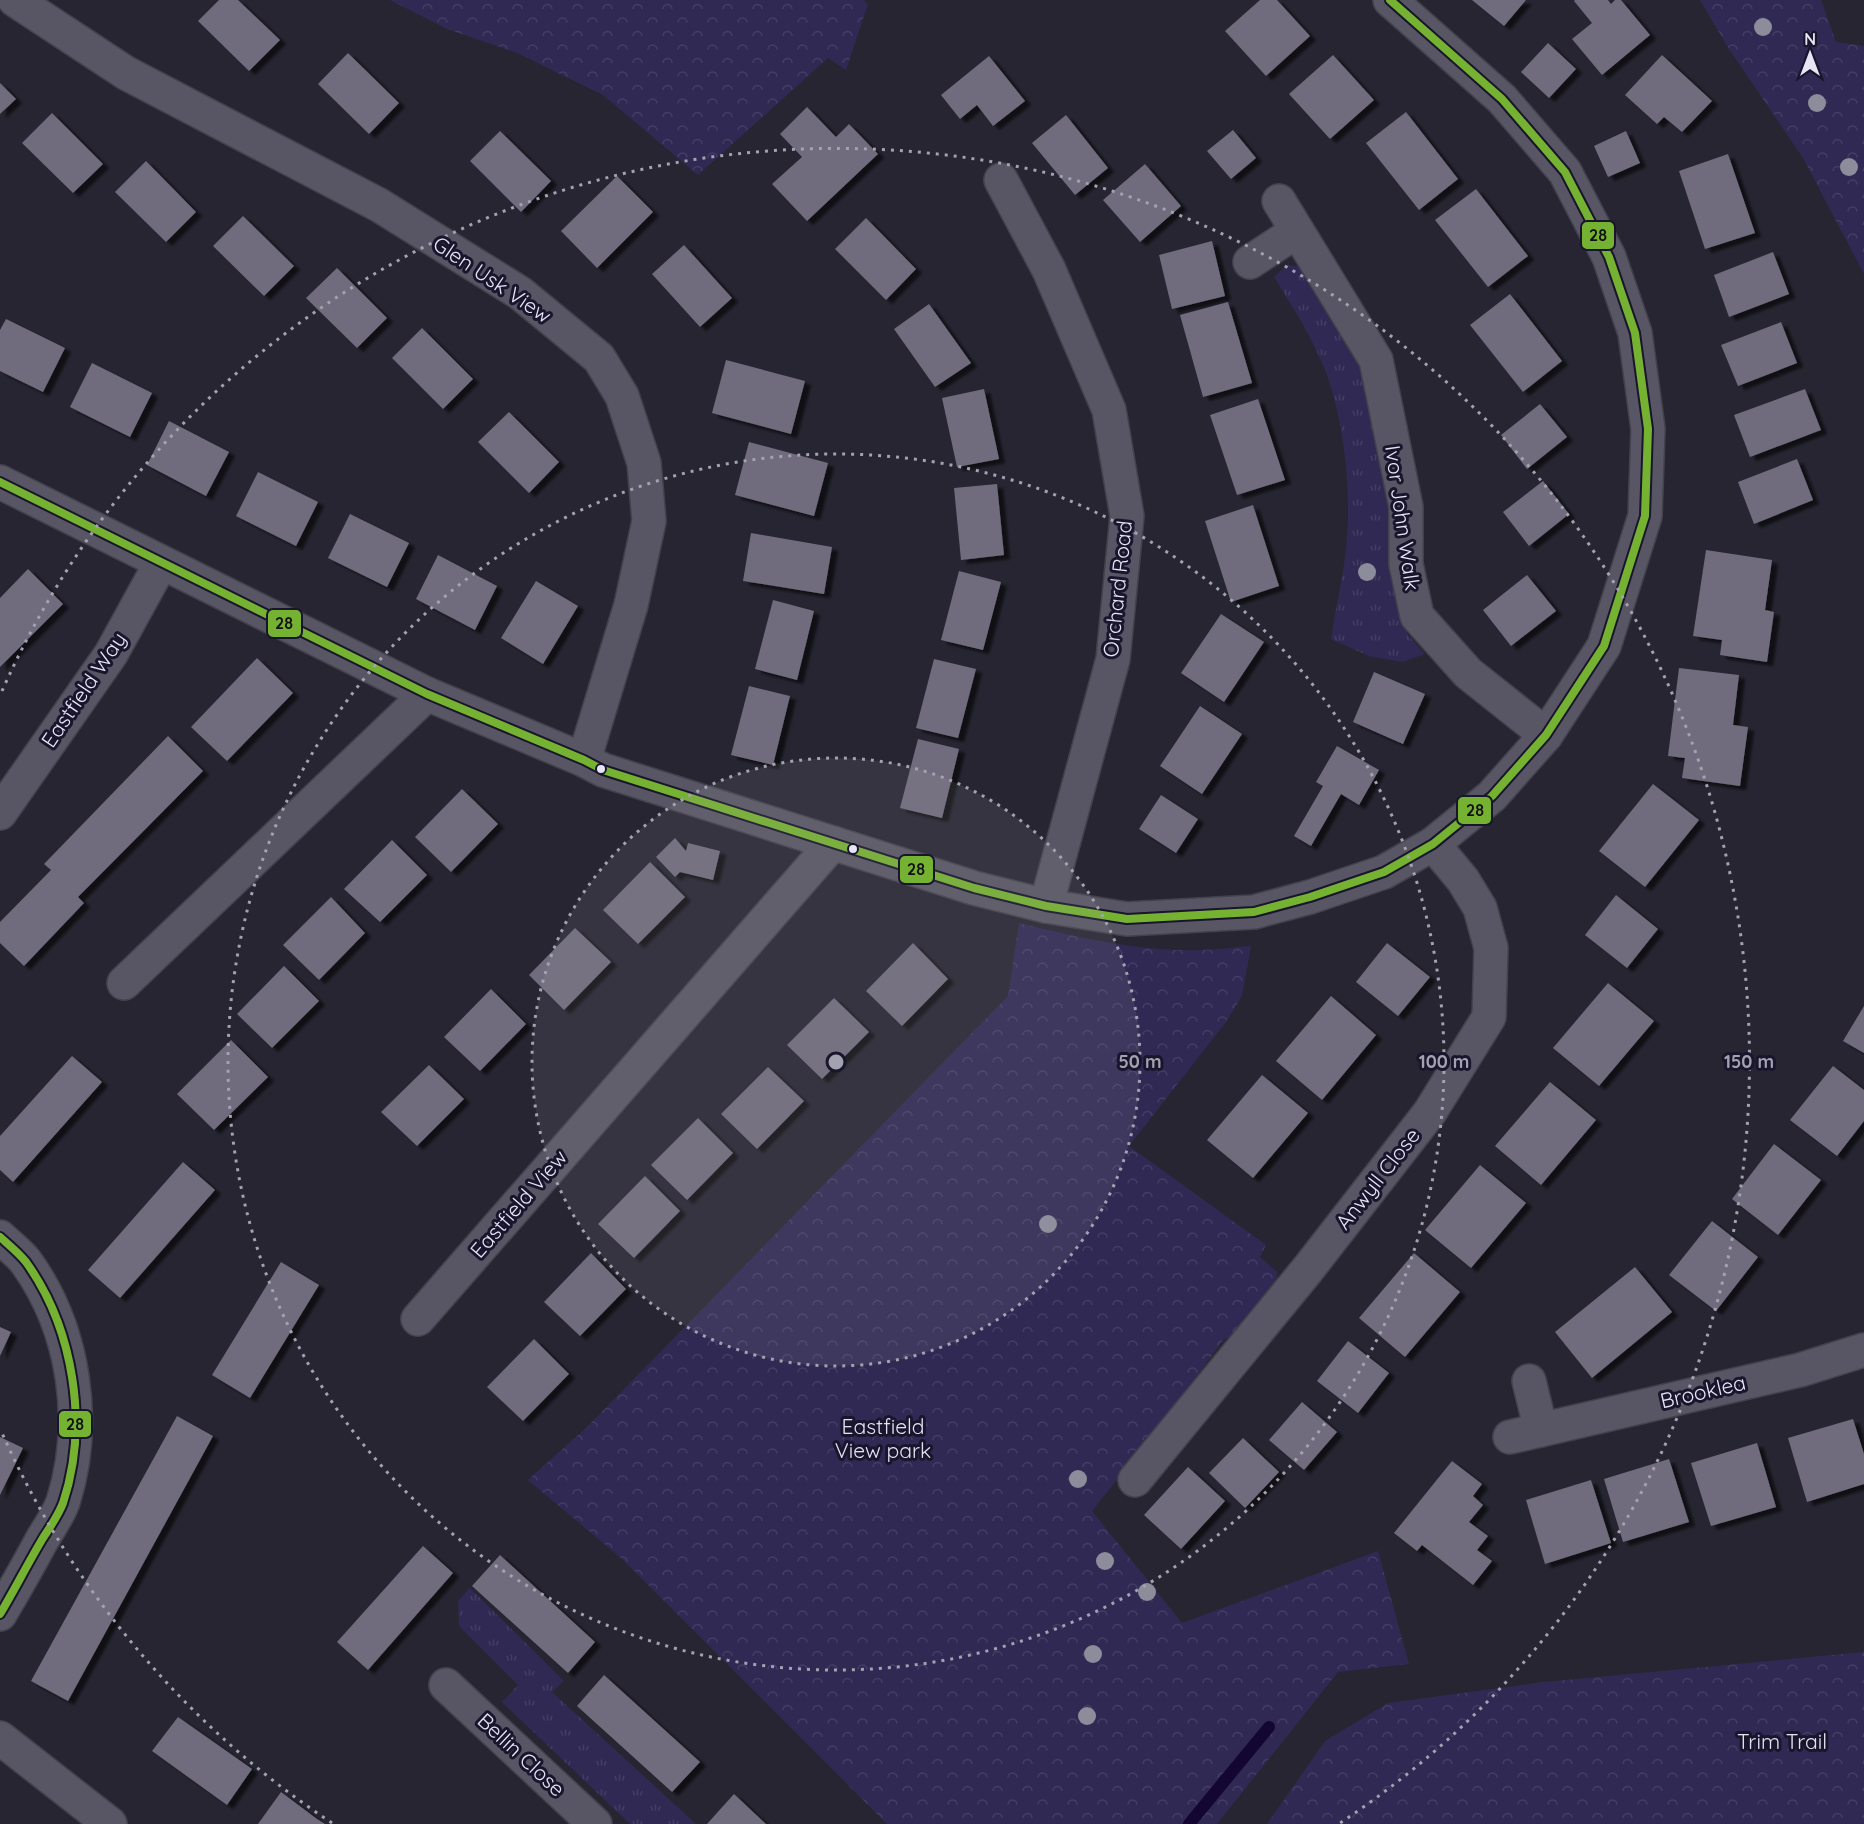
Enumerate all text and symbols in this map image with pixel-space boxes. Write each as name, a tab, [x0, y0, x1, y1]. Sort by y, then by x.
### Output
north arrow	[1780, 24, 1840, 84]
text: N	[1804, 29, 1816, 49]
line badge: 28	[1581, 221, 1615, 250]
text: 28	[1589, 225, 1607, 245]
street label: Glen Usk View	[429, 230, 557, 328]
street label: Ivor John Walk	[1380, 444, 1426, 592]
street label: Orchard Road	[1097, 519, 1137, 659]
line badge: 28	[267, 609, 302, 638]
text: 28	[275, 613, 293, 633]
street label: Eastfield Way	[35, 627, 131, 752]
unlabelled marker	[595, 763, 607, 775]
line badge: 28	[1457, 796, 1492, 825]
text: 28	[1466, 800, 1484, 820]
unlabelled marker	[847, 843, 859, 855]
line badge: 28	[899, 855, 934, 884]
text: 28	[907, 859, 925, 879]
text: 50 m	[1118, 1050, 1162, 1073]
text: 100 m	[1419, 1050, 1469, 1073]
text: 150 m	[1724, 1050, 1774, 1073]
centre of rings	[826, 1052, 846, 1072]
street label: Anwyll Close	[1330, 1122, 1425, 1234]
street label: Eastfield View	[464, 1144, 572, 1263]
street label: Brooklea	[1657, 1369, 1748, 1413]
line badge: 28	[58, 1410, 92, 1438]
park label: Eastfield View park	[835, 1413, 931, 1463]
text: 28	[66, 1414, 84, 1434]
street label: Bellin Close	[472, 1707, 571, 1801]
park label: Trim Trail	[1737, 1728, 1827, 1754]

